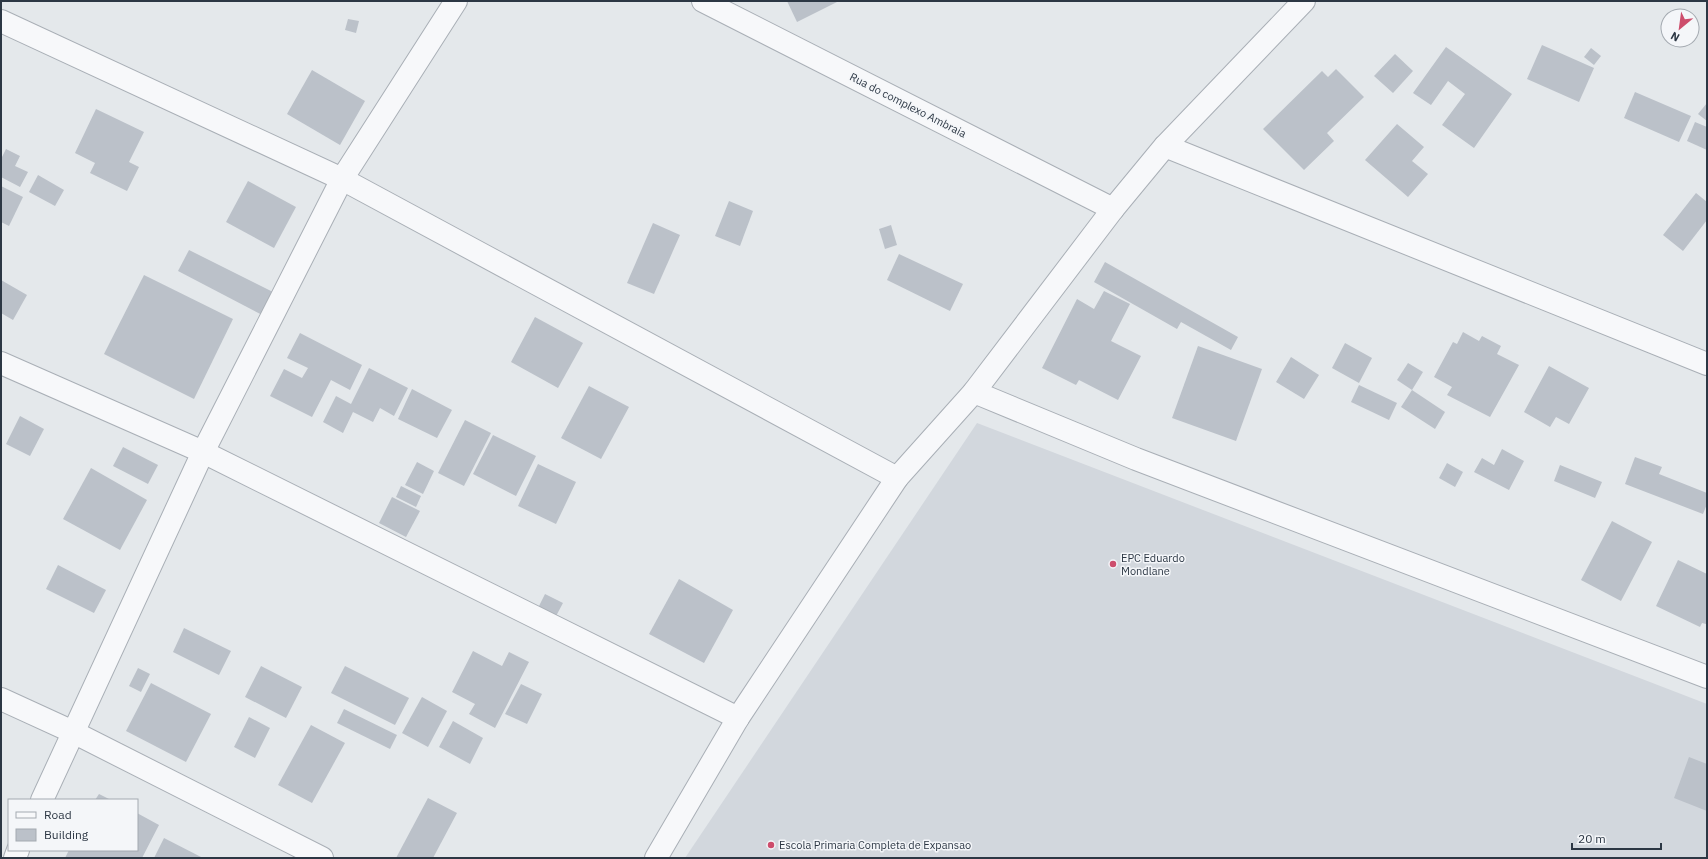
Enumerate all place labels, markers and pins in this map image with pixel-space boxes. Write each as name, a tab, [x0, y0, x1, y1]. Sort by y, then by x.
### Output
place label: EPC Eduardo Mondlane	[1121, 551, 1185, 578]
marker: EPC Eduardo Mondlane	[1108, 559, 1118, 569]
place label: Escola Primaria Completa de Expansao	[779, 838, 971, 852]
marker: Escola Primaria Completa de Expansao	[766, 840, 776, 850]

